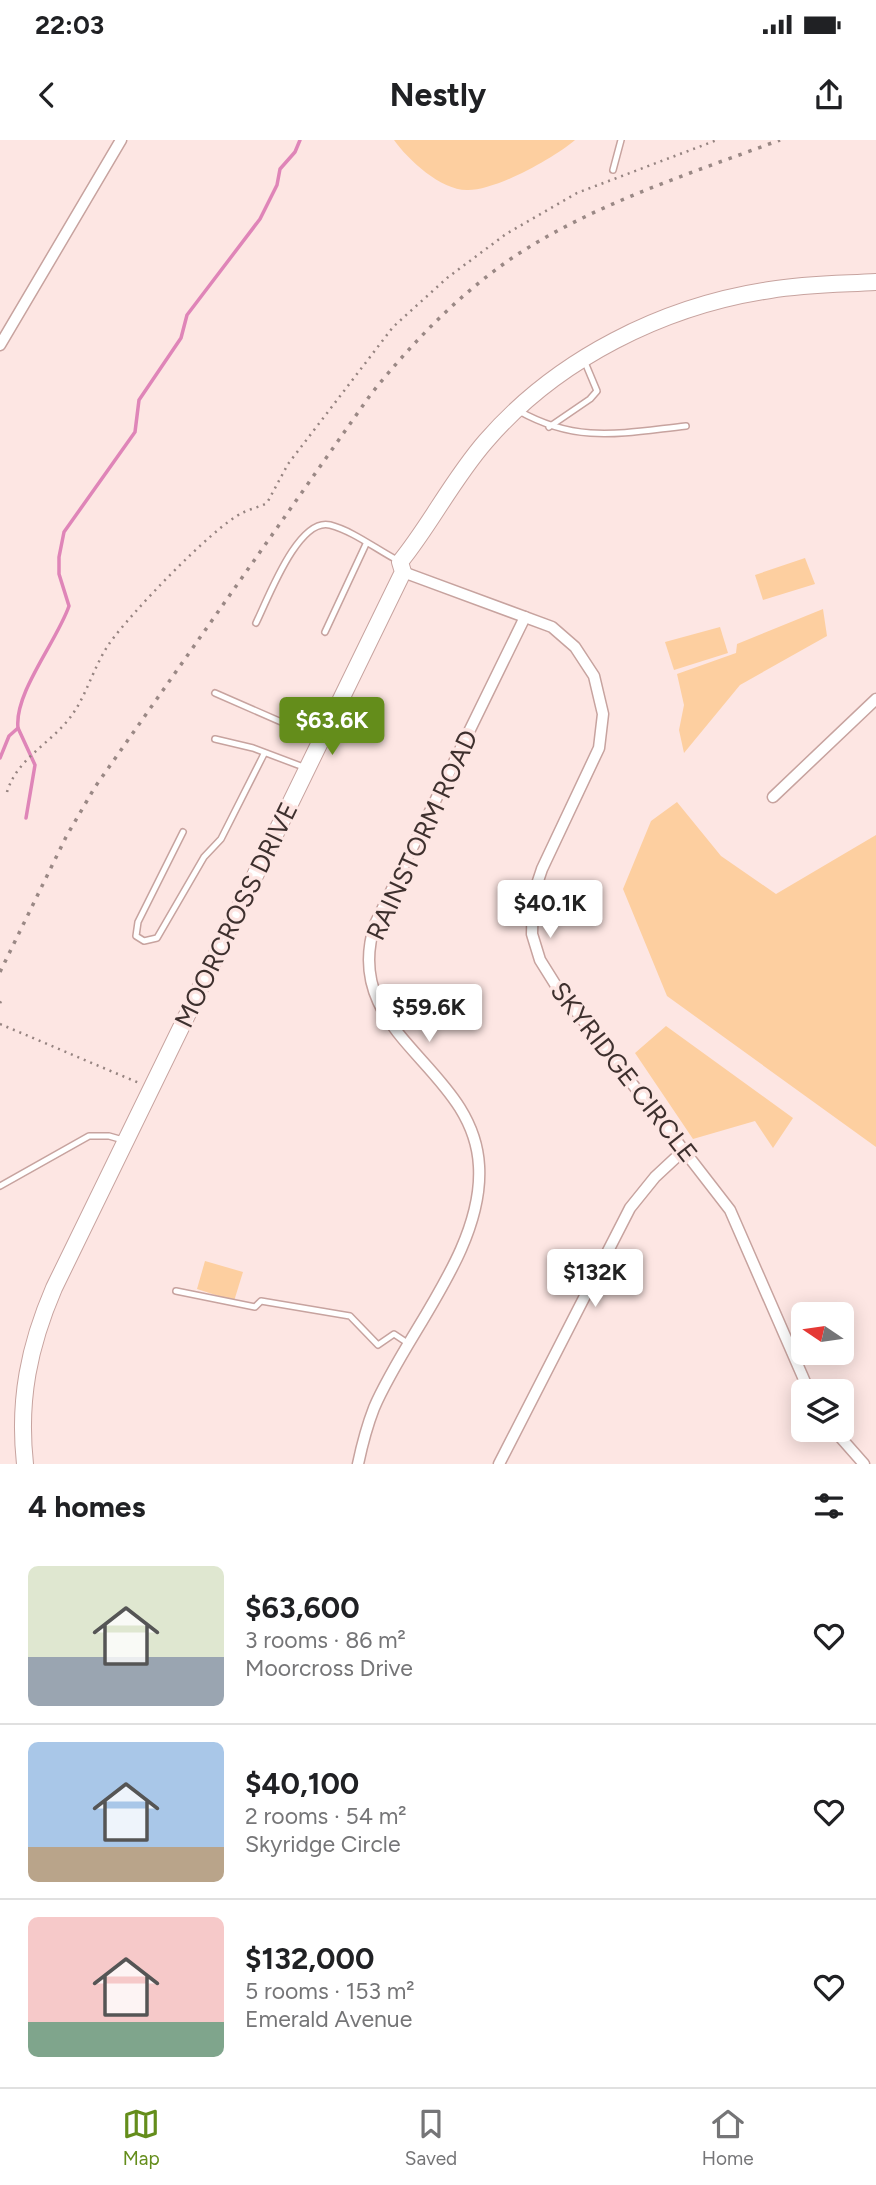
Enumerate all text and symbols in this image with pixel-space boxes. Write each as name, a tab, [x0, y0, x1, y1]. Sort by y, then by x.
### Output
text: 22:03	[35, 9, 104, 41]
icon: back	[28, 76, 66, 114]
text: Nestly	[390, 76, 486, 114]
icon: share	[810, 76, 848, 114]
pin: $63.6K	[275, 698, 389, 757]
text: $63.6K	[295, 706, 369, 734]
street label: RAINSTORM ROAD	[359, 725, 485, 945]
street label: MOORCROSS DRIVE	[168, 797, 304, 1033]
pin: $40.1K	[493, 880, 607, 940]
text: $40.1K	[514, 889, 586, 917]
street label: SKYRIDGE CIRCLE	[544, 975, 704, 1169]
pin: $59.6K	[372, 984, 486, 1044]
text: $59.6K	[392, 993, 466, 1021]
pin: $132K	[546, 1250, 644, 1309]
text: $132K	[563, 1258, 627, 1286]
north arrow	[791, 1302, 854, 1365]
map controls	[791, 1302, 854, 1442]
button: layers	[791, 1379, 854, 1442]
icon: filters	[810, 1487, 848, 1525]
text: 4 homes	[28, 1488, 145, 1525]
text: $63,600	[245, 1589, 360, 1626]
icon: home	[84, 1594, 168, 1678]
icon: heart	[810, 1617, 848, 1655]
text: 3 rooms · 86 m²	[245, 1626, 406, 1654]
text: Moorcross Drive	[245, 1654, 413, 1682]
text: $40,100	[245, 1765, 359, 1802]
icon: home	[84, 1770, 168, 1854]
icon: heart	[810, 1793, 848, 1831]
text: 2 rooms · 54 m²	[245, 1802, 407, 1830]
text: Skyridge Circle	[245, 1830, 400, 1858]
text: $132,000	[245, 1940, 374, 1977]
icon: home	[84, 1945, 168, 2029]
icon: heart	[810, 1968, 848, 2006]
text: 5 rooms · 153 m²	[245, 1977, 415, 2005]
text: Emerald Avenue	[245, 2005, 412, 2033]
tab: Map	[122, 2105, 160, 2170]
tab: Saved	[405, 2105, 457, 2170]
tab: Home	[702, 2105, 754, 2170]

